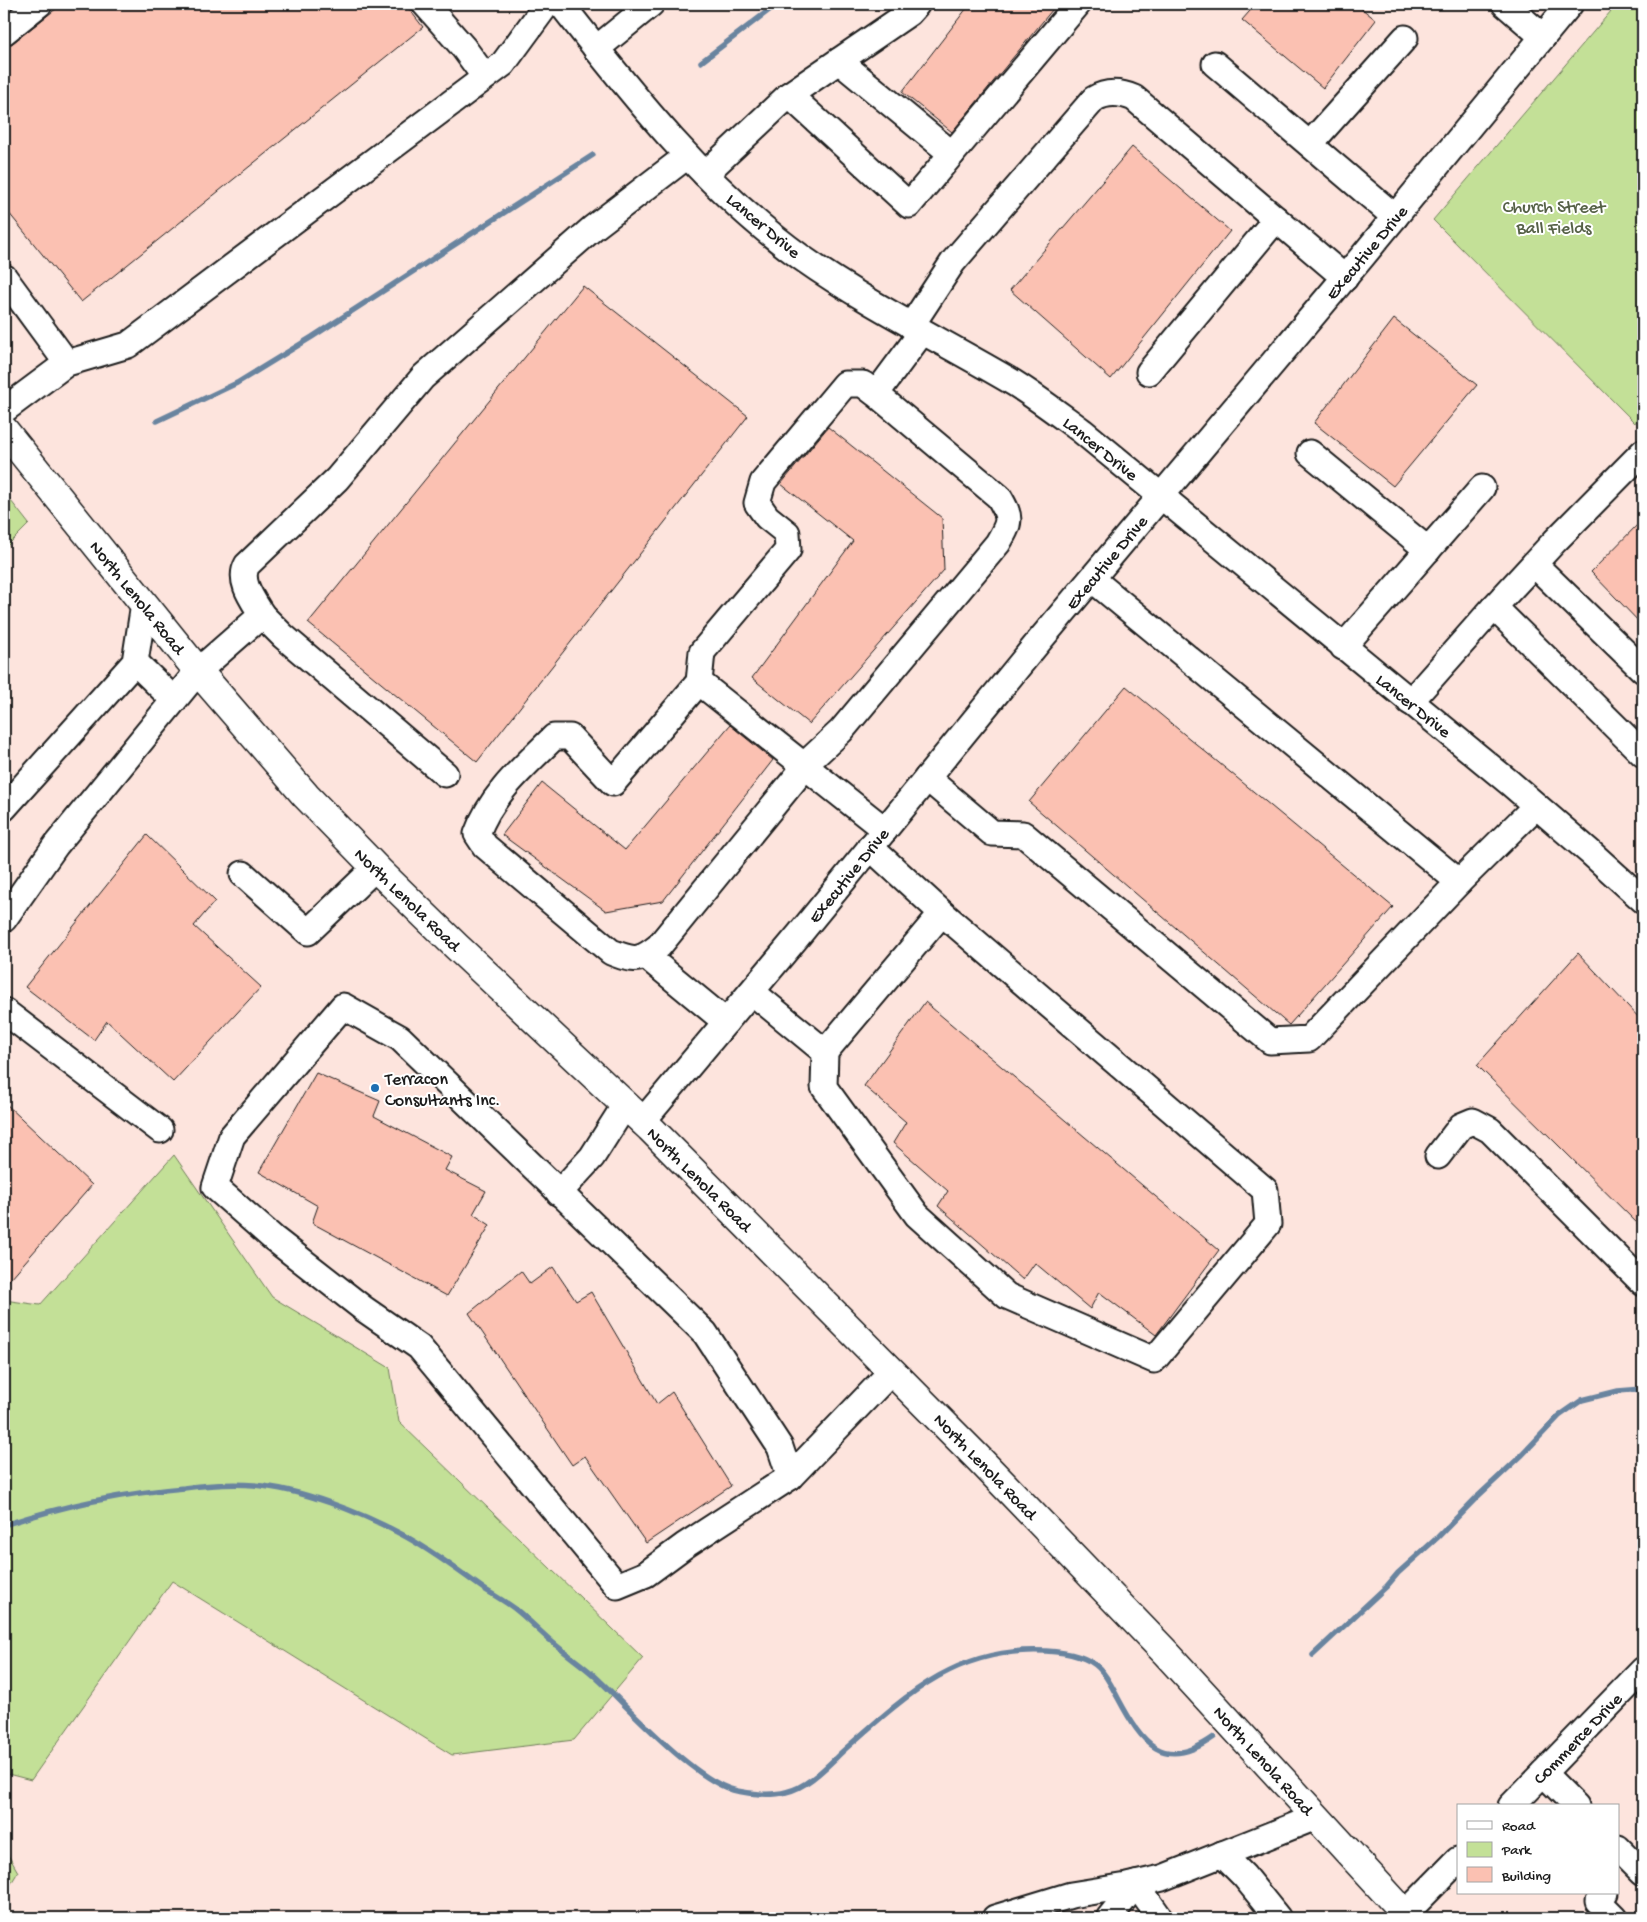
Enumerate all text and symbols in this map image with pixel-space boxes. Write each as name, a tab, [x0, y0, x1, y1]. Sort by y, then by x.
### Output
street label: Lancer Drive	[721, 190, 804, 264]
park label: Church Street Ball Fields	[1503, 198, 1607, 240]
street label: Executive Drive	[1322, 202, 1414, 305]
street label: Lancer Drive	[1058, 413, 1142, 487]
street label: Executive Drive	[1062, 512, 1154, 615]
street label: North Lenola Road	[84, 538, 189, 661]
street label: Lancer Drive	[1371, 670, 1455, 744]
street label: Executive Drive	[805, 824, 895, 928]
street label: North Lenola Road	[349, 845, 465, 958]
place label: Terracon Consultants Inc.	[384, 1070, 500, 1112]
marker: Terracon Consultants Inc.	[369, 1082, 381, 1094]
street label: North Lenola Road	[641, 1124, 756, 1239]
street label: North Lenola Road	[928, 1410, 1041, 1526]
street label: Commerce Drive	[1530, 1689, 1628, 1790]
street label: North Lenola Road	[1207, 1703, 1318, 1822]
legend	[1457, 1804, 1620, 1894]
text: Road	[1502, 1818, 1536, 1836]
text: Park	[1501, 1842, 1532, 1860]
text: Building	[1501, 1868, 1551, 1886]

